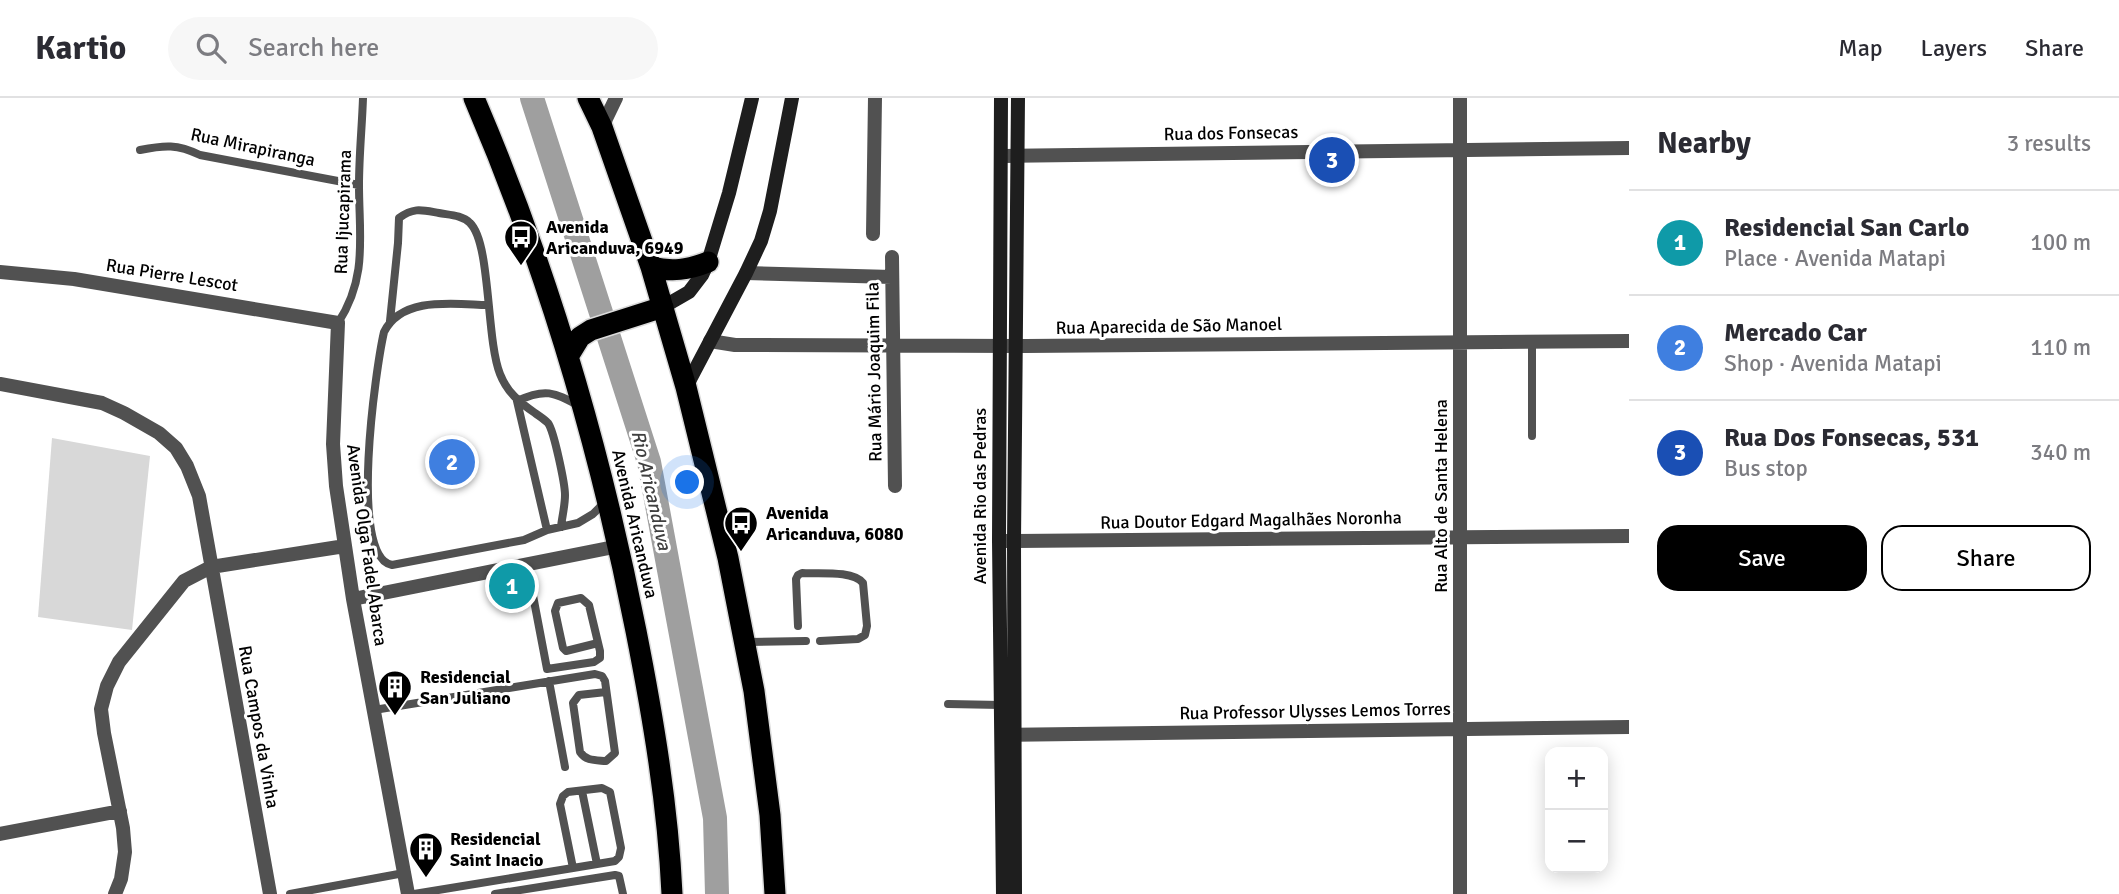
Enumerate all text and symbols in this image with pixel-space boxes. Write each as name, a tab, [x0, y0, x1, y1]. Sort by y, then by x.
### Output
search box	[168, 17, 658, 80]
text: Kartio	[35, 28, 126, 69]
icon: search	[192, 29, 230, 67]
text: Search here	[248, 32, 379, 64]
text: Map	[1838, 33, 1883, 63]
text: Layers	[1921, 33, 1987, 63]
text: Share	[2025, 33, 2084, 63]
street label: Rua dos Fonsecas	[1164, 121, 1299, 145]
street label: Rua Mirapiranga	[189, 123, 317, 171]
text: Nearby	[1657, 125, 1751, 162]
text: 3 results	[2007, 129, 2091, 158]
pin: 3	[1309, 134, 1355, 186]
street label: Rua Ijucapirama	[330, 149, 356, 275]
text: Residencial San Carlo	[1724, 212, 1969, 244]
place label: Avenida Aricanduva, 6949	[546, 216, 684, 259]
bus stop icon: Avenida Aricanduva, 6949	[502, 218, 540, 267]
text: 1	[1674, 228, 1686, 257]
text: 100 m	[2030, 228, 2091, 257]
text: Place · Avenida Matapi	[1724, 244, 1946, 273]
street label: Rua Pierre Lescot	[105, 254, 239, 296]
street label: Rua Mário Joaquim Fila	[861, 282, 887, 462]
street label: Rua Aparecida de São Manoel	[1056, 313, 1282, 339]
text: Mercado Car	[1724, 317, 1867, 349]
text: 2	[1674, 333, 1686, 362]
text: 110 m	[2030, 333, 2091, 362]
text: Shop · Avenida Matapi	[1724, 349, 1942, 378]
street label: Rua Alto de Santa Helena	[1430, 399, 1452, 593]
street label: Avenida Rio das Pedras	[969, 408, 991, 584]
text: Rua Dos Fonsecas, 531	[1724, 422, 1979, 454]
water label: Rio Aricanduva	[626, 428, 677, 554]
pin: 2	[429, 436, 475, 488]
text: 3	[1674, 438, 1686, 467]
text: 340 m	[2030, 438, 2091, 467]
street label: Avenida Olga Fadel Abarca	[342, 443, 392, 647]
street label: Avenida Aricanduva	[607, 448, 663, 600]
text: Bus stop	[1724, 454, 1808, 483]
your location	[670, 465, 704, 499]
place label: Avenida Aricanduva, 6080	[766, 502, 904, 545]
bus stop icon: Avenida Aricanduva, 6080	[722, 504, 760, 553]
street label: Rua Doutor Edgard Magalhães Noronha	[1100, 506, 1402, 534]
button: Save	[1657, 525, 1867, 591]
button: Share	[1881, 525, 2091, 591]
pin: 1	[489, 560, 535, 612]
street label: Rua Campos da Vinha	[234, 644, 284, 810]
place label: Residencial San Juliano	[420, 666, 511, 709]
building icon: Residencial San Juliano	[376, 668, 414, 717]
street label: Rua Professor Ulysses Lemos Torres	[1179, 698, 1451, 724]
map controls	[1545, 747, 1608, 873]
button: +	[1545, 747, 1608, 810]
button: −	[1545, 810, 1608, 873]
place label: Residencial Saint Inacio	[450, 828, 543, 871]
building icon: Residencial Saint Inacio	[407, 830, 445, 879]

